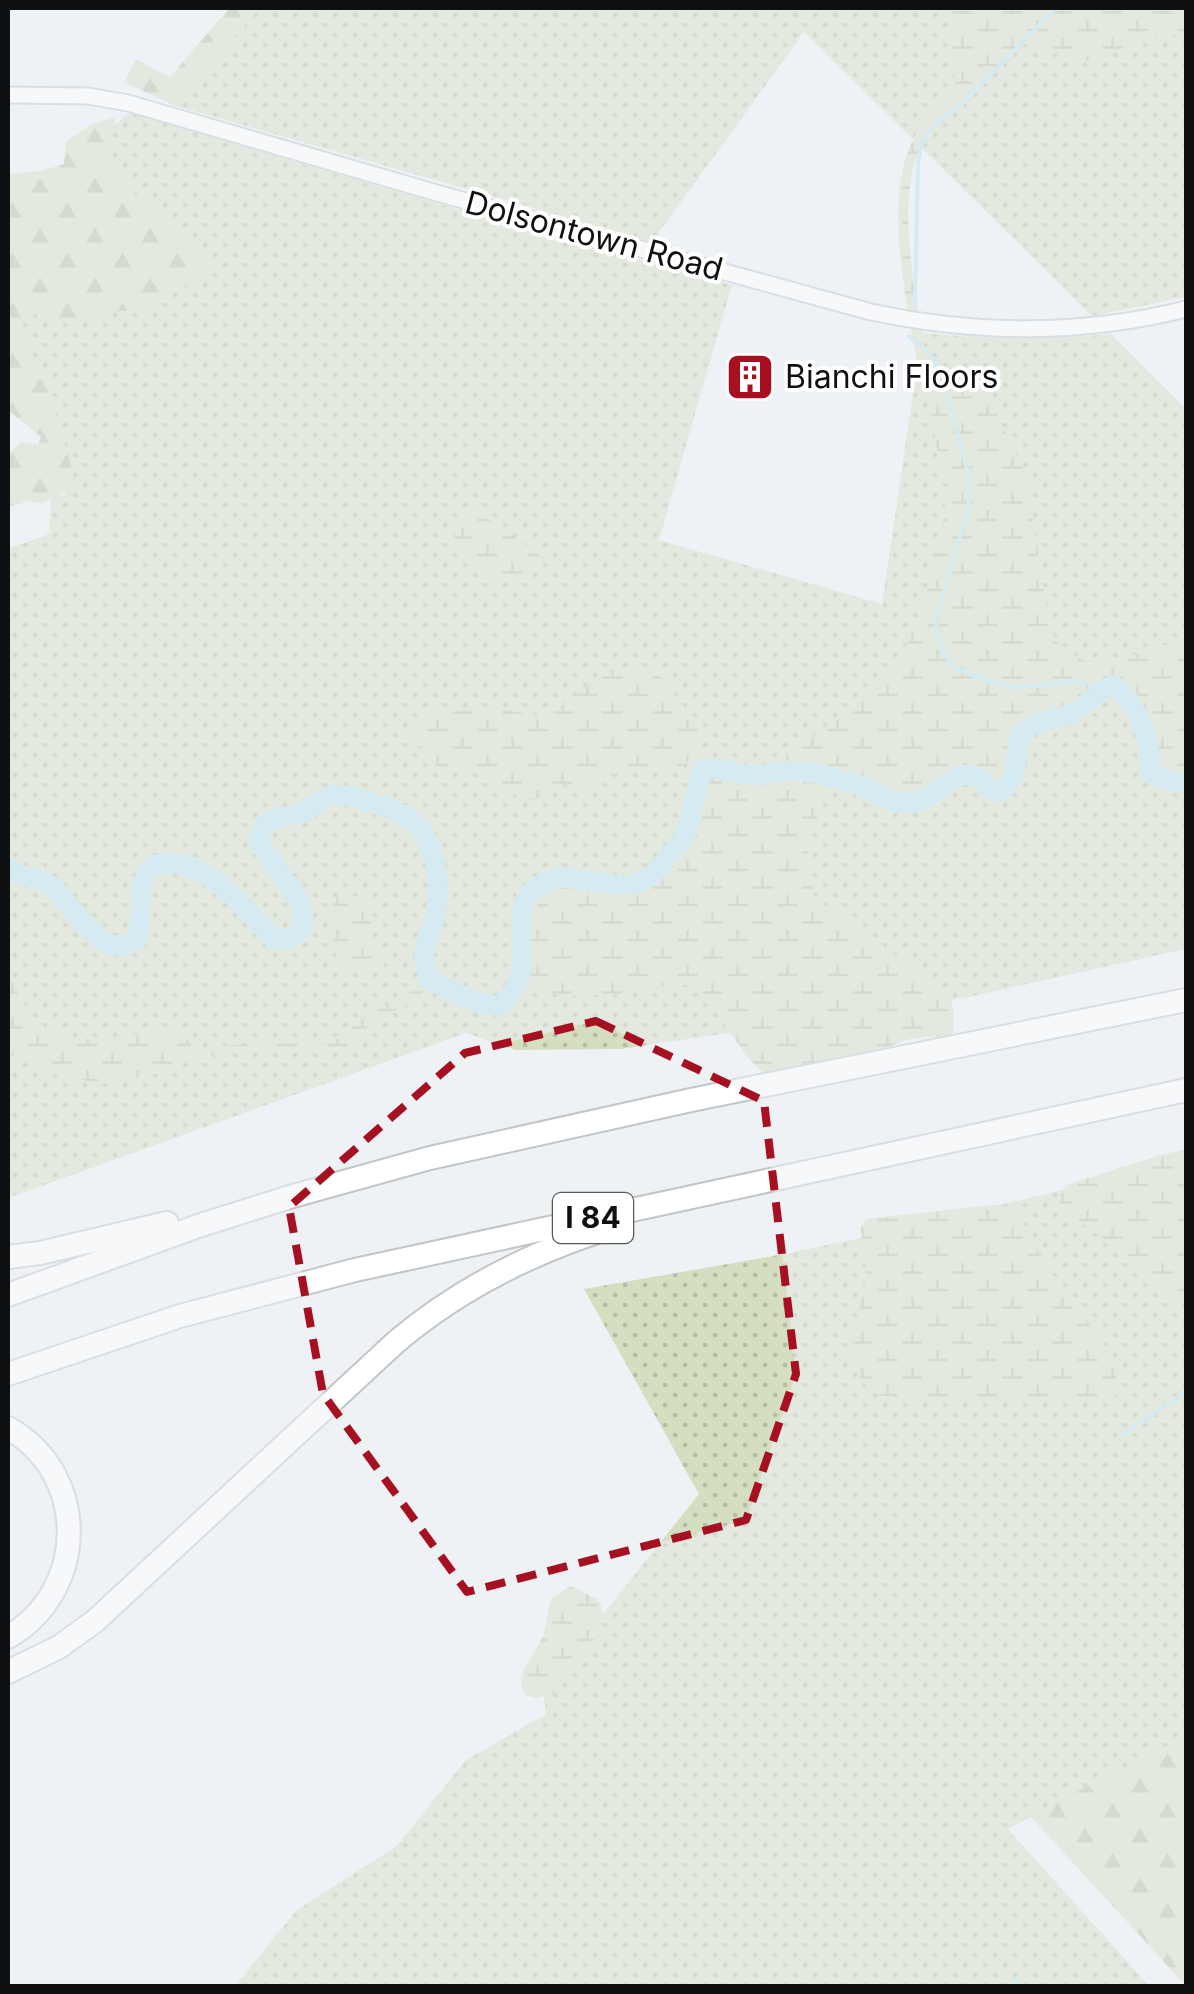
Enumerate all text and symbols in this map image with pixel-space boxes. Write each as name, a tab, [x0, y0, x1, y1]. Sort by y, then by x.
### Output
street label: Dolsontown Road	[461, 182, 727, 289]
building icon: Bianchi Floors	[724, 351, 776, 403]
place label: Bianchi Floors	[785, 357, 998, 396]
road number: I 84	[553, 1193, 633, 1243]

